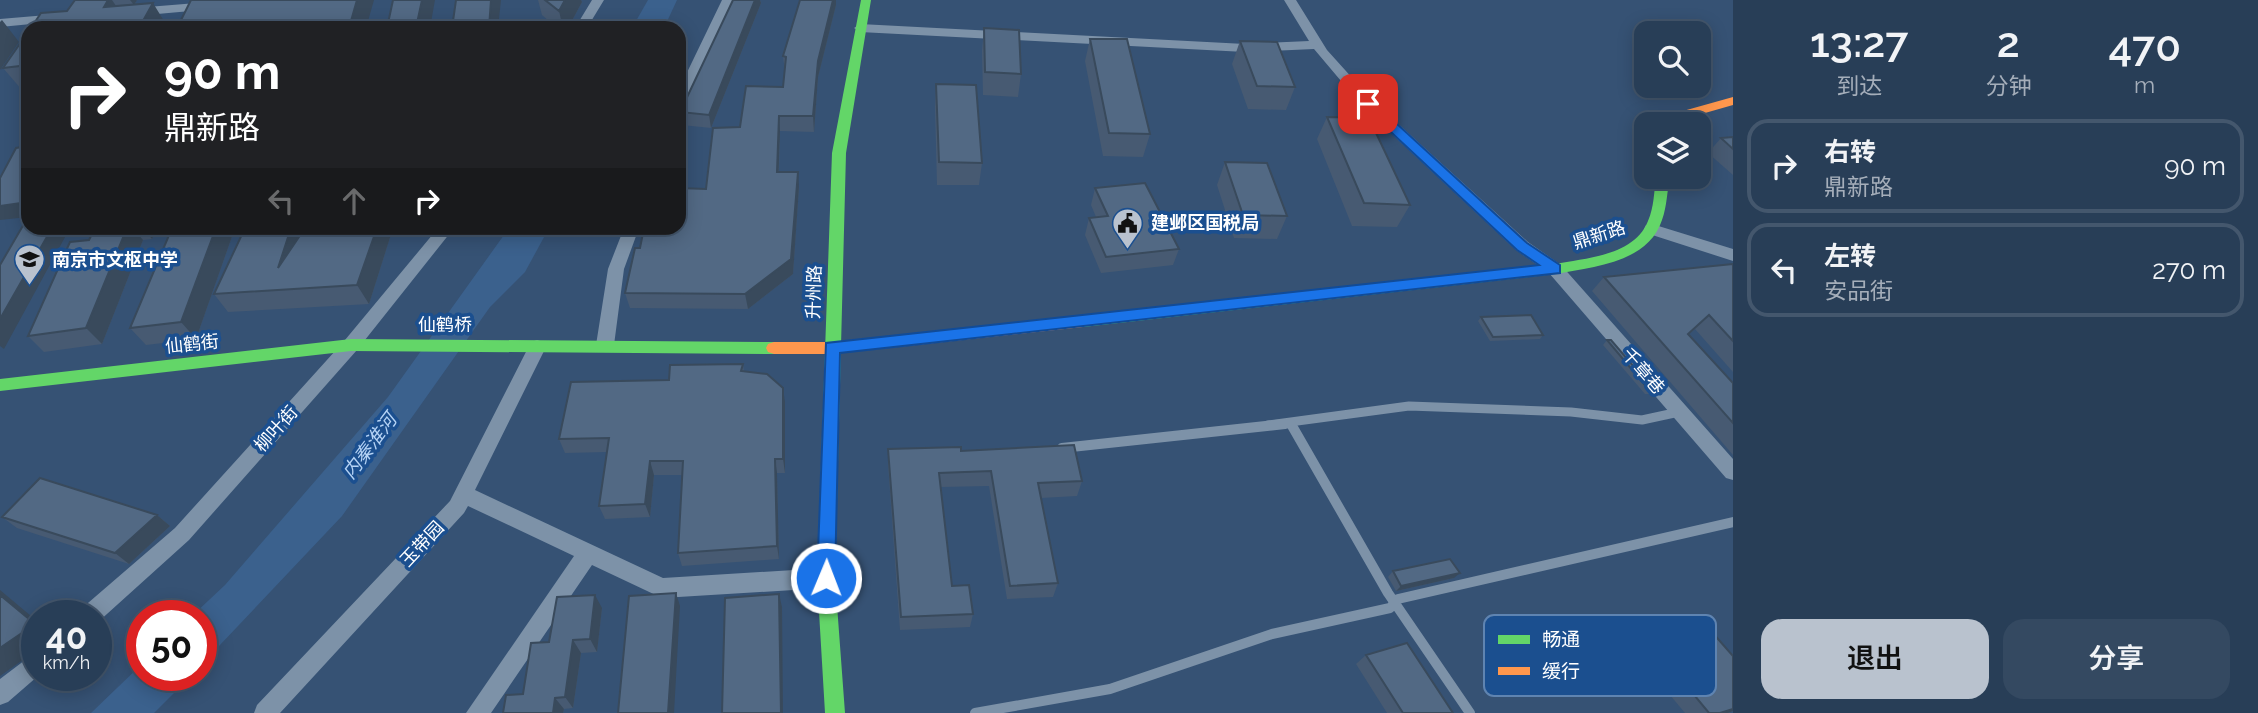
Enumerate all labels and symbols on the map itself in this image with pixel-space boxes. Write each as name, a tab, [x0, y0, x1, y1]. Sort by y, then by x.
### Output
pin	[1338, 74, 1398, 134]
public building icon: 建邺区国税局	[1111, 206, 1145, 250]
place label: 建邺区国税局	[1151, 212, 1259, 233]
street label: 鼎新路	[1570, 216, 1628, 253]
school or university icon: 南京市文枢中学	[12, 243, 46, 287]
place label: 南京市文枢中学	[52, 249, 178, 270]
street label: 升州路	[802, 265, 825, 319]
street label: 仙鹤桥	[418, 314, 472, 335]
street label: 仙鹤街	[164, 330, 220, 357]
street label: 千章巷	[1618, 343, 1669, 398]
street label: 柳叶街	[250, 402, 301, 456]
water label: 内秦淮河	[337, 406, 403, 483]
street label: 玉带园	[396, 517, 448, 571]
position arrow	[789, 541, 863, 615]
speed limit sign: 50	[126, 600, 217, 691]
legend	[1484, 615, 1716, 696]
text: 畅通	[1542, 628, 1580, 650]
text: 缓行	[1542, 660, 1580, 682]

